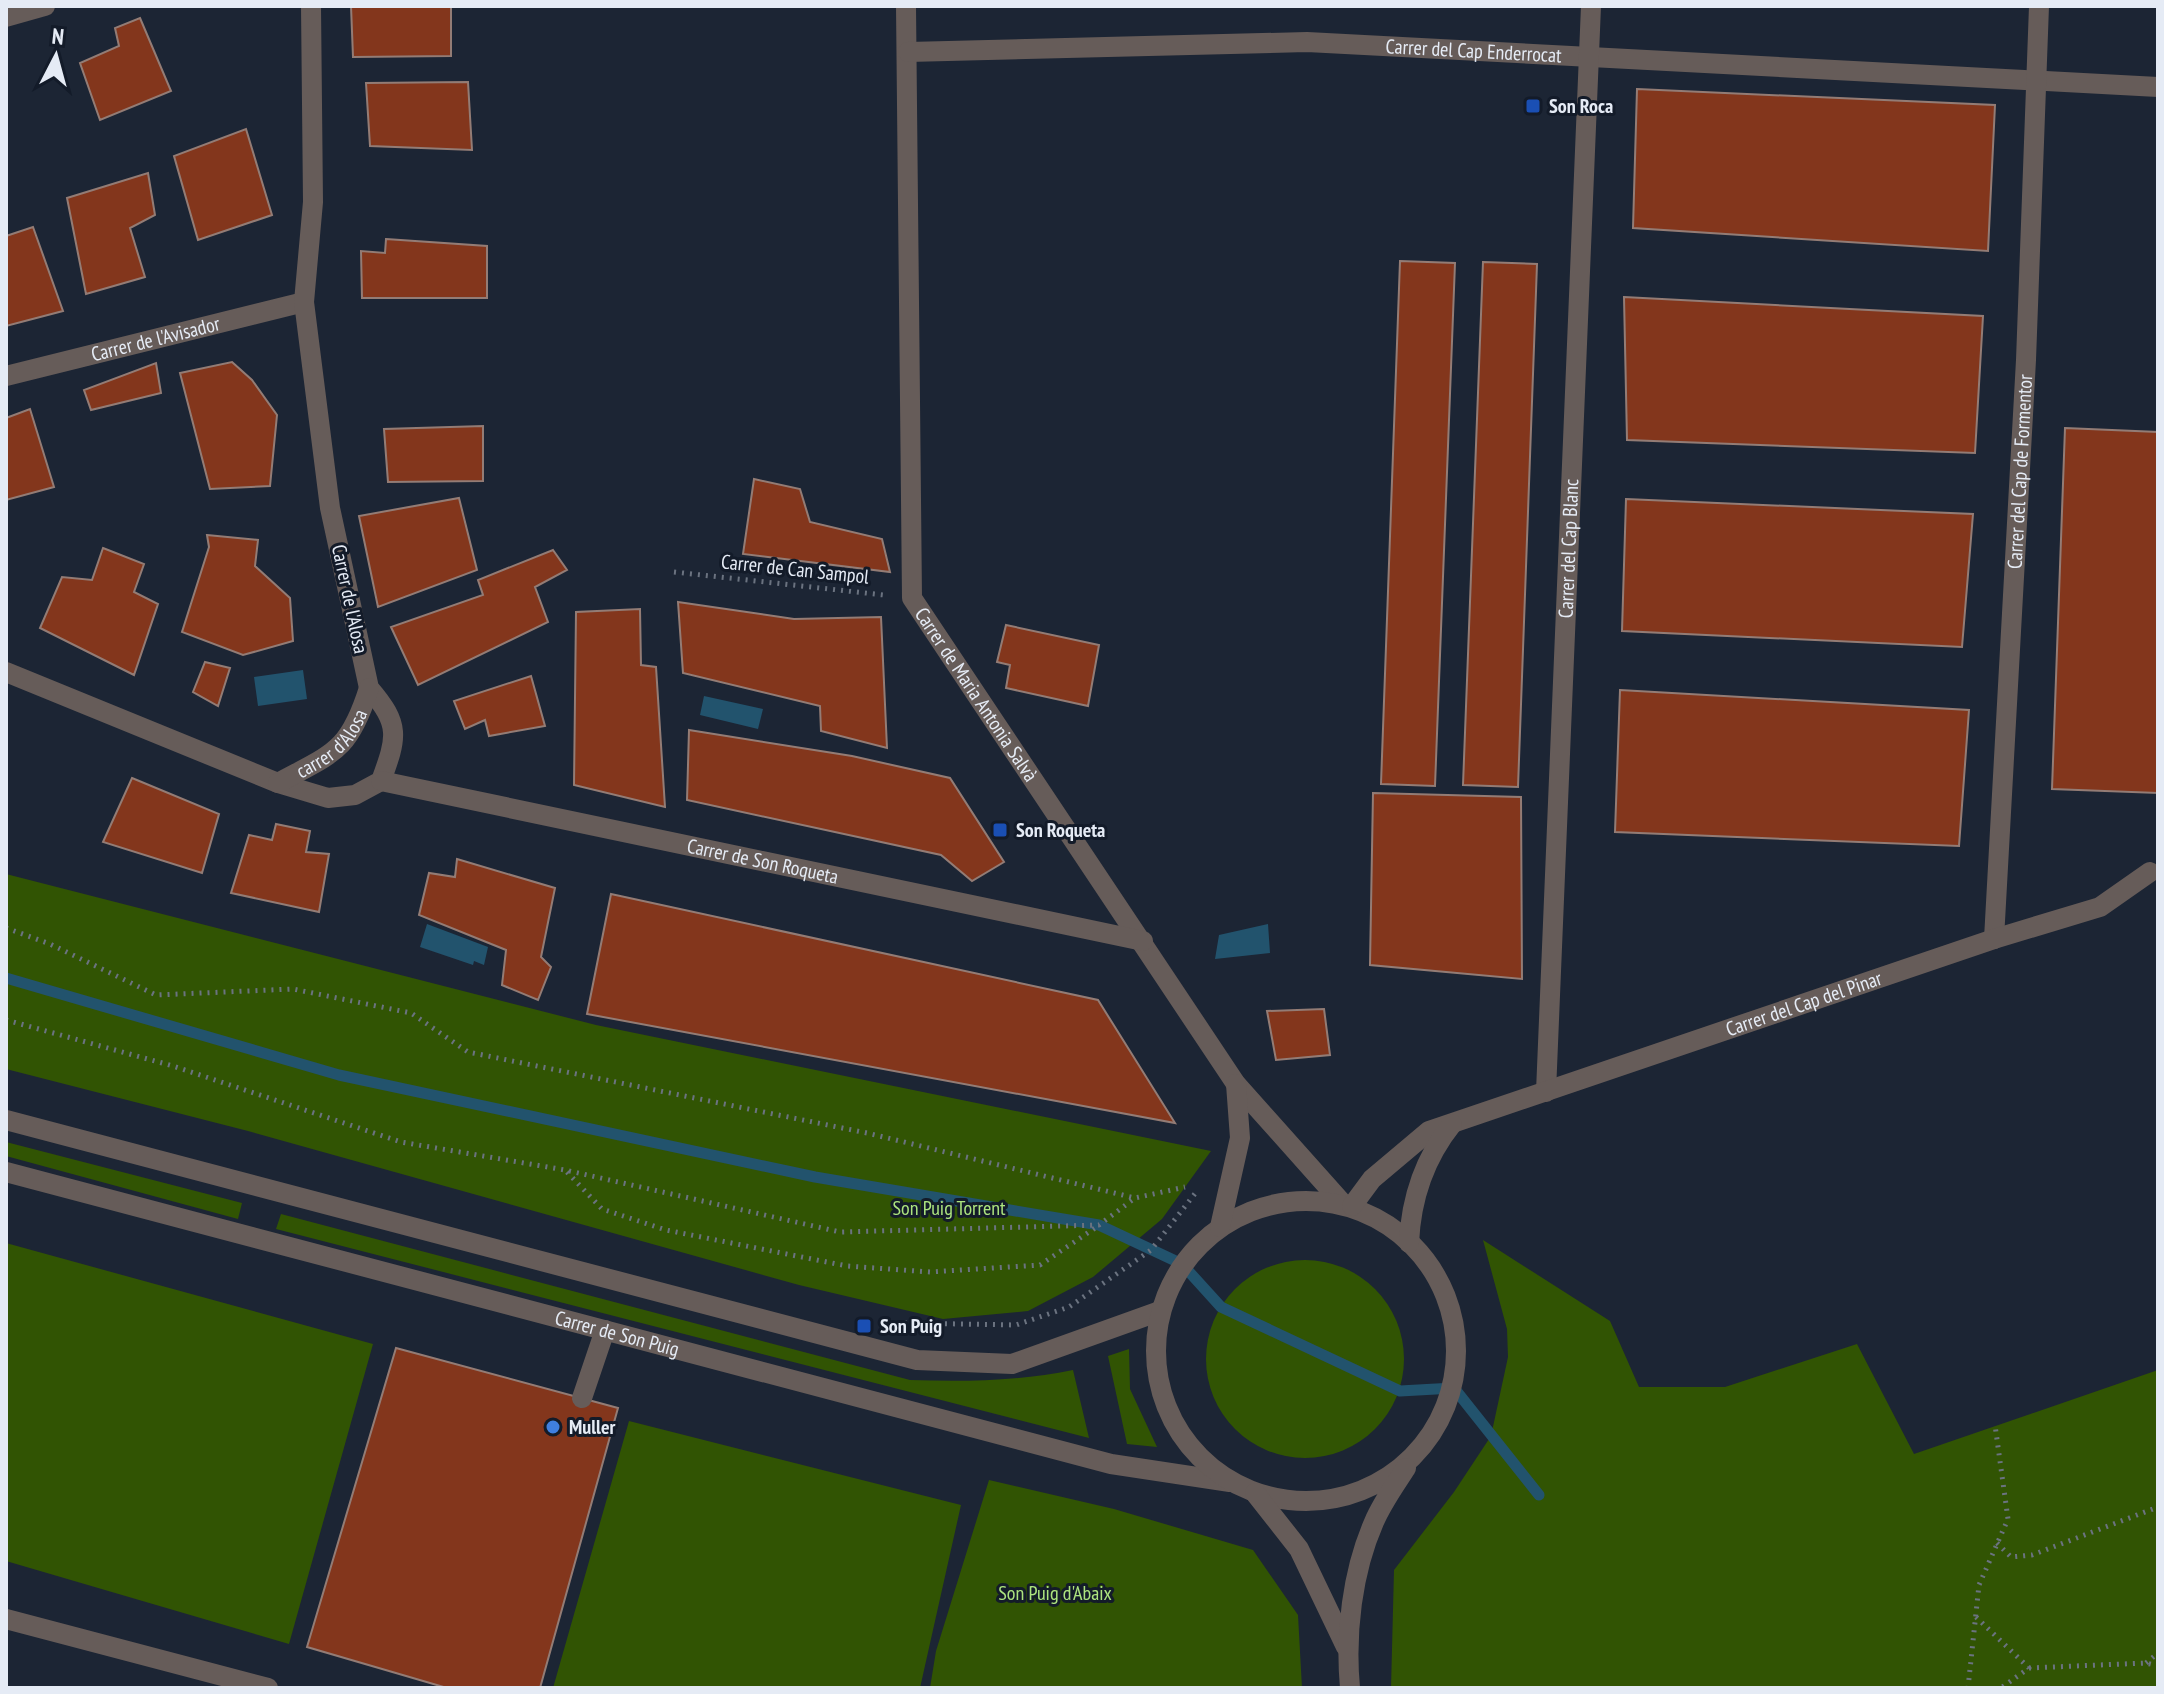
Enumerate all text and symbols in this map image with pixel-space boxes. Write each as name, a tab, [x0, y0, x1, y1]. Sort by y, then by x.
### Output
north arrow	[16, 16, 96, 96]
text: N	[51, 22, 65, 51]
street label: Carrer del Cap Enderrocat	[1385, 33, 1563, 68]
place label: Son Roca	[1549, 93, 1613, 119]
marker: Son Roca	[1524, 97, 1542, 115]
street label: Carrer de l'Avisador	[88, 310, 223, 367]
street label: Carrer del Cap de Formentor	[2001, 373, 2038, 570]
street label: Carrer del Cap Blanc	[1553, 478, 1584, 619]
street label: Carrer de l'Alosa	[326, 542, 374, 656]
street label: Carrer de Can Sampol	[720, 548, 871, 590]
street label: Carrer de Maria Antonia Salvà	[909, 602, 1044, 787]
street label: carrer d'Alosa	[292, 705, 373, 784]
place label: Son Roqueta	[1016, 817, 1105, 843]
marker: Son Roqueta	[991, 821, 1009, 839]
street label: Carrer de Son Roqueta	[685, 833, 841, 890]
street label: Carrer del Cap del Pinar	[1722, 965, 1886, 1042]
park label: Son Puig Torrent	[892, 1195, 1006, 1221]
street label: Carrer de Son Puig	[552, 1305, 682, 1362]
place label: Son Puig	[880, 1313, 942, 1339]
marker: Son Puig	[855, 1317, 873, 1335]
place label: Muller	[569, 1414, 615, 1440]
marker: Muller	[544, 1418, 562, 1436]
park label: Son Puig d'Abaix	[998, 1580, 1112, 1606]

